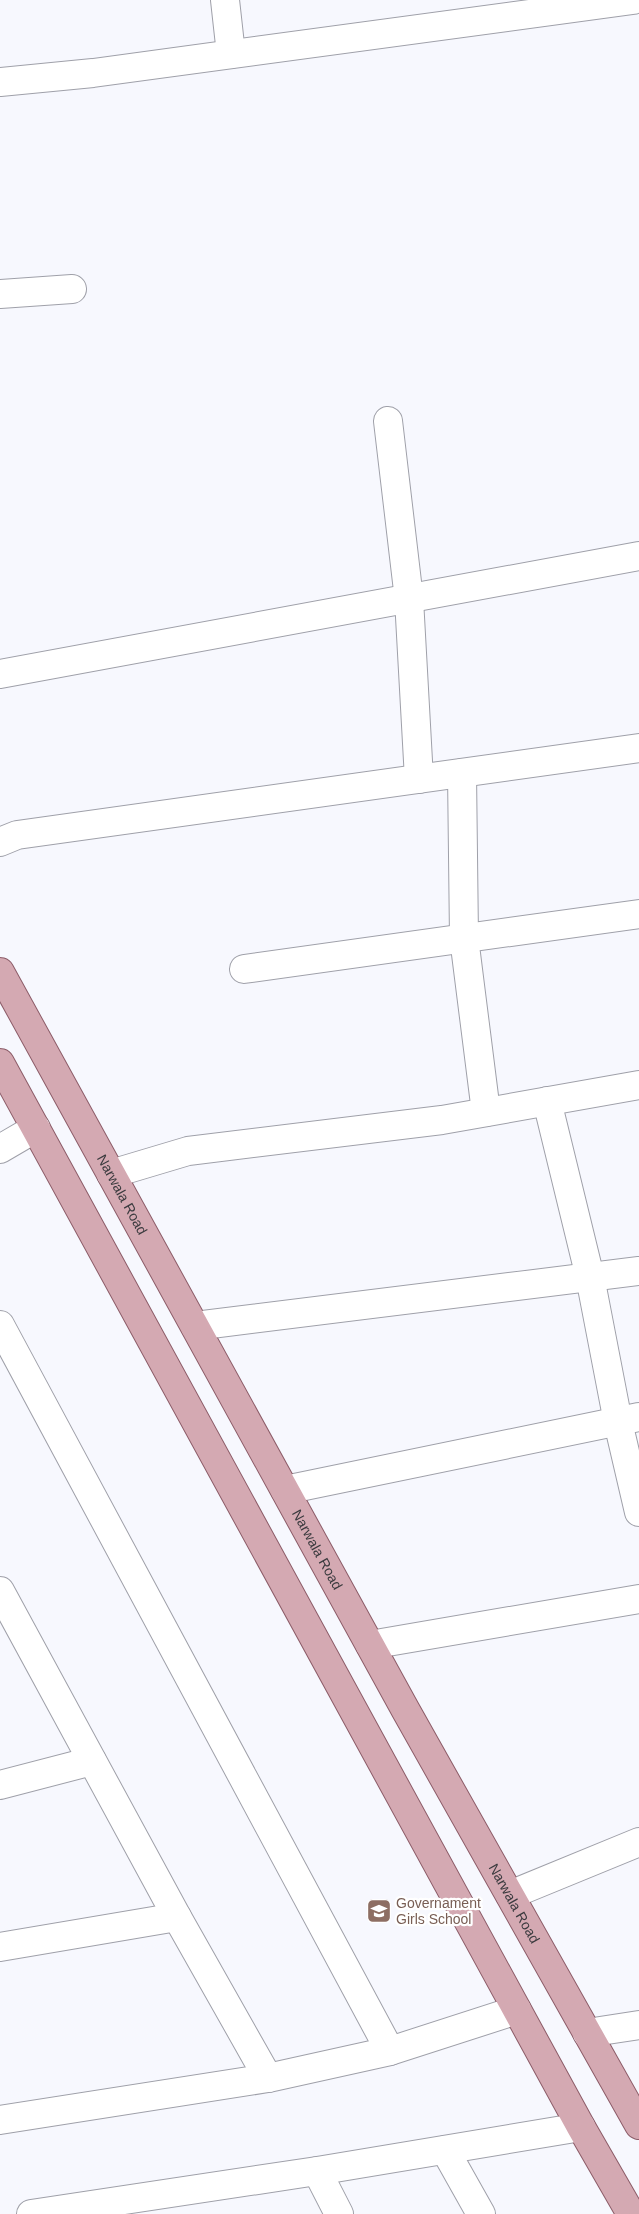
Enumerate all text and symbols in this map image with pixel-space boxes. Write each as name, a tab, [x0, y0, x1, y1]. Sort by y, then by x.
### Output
street label: Narwala Road	[94, 1152, 151, 1237]
street label: Narwala Road	[289, 1507, 346, 1592]
street label: Narwala Road	[486, 1861, 543, 1946]
place label: Governament Girls School	[396, 1895, 481, 1927]
school or university icon: Governament Girls School	[366, 1898, 392, 1924]

